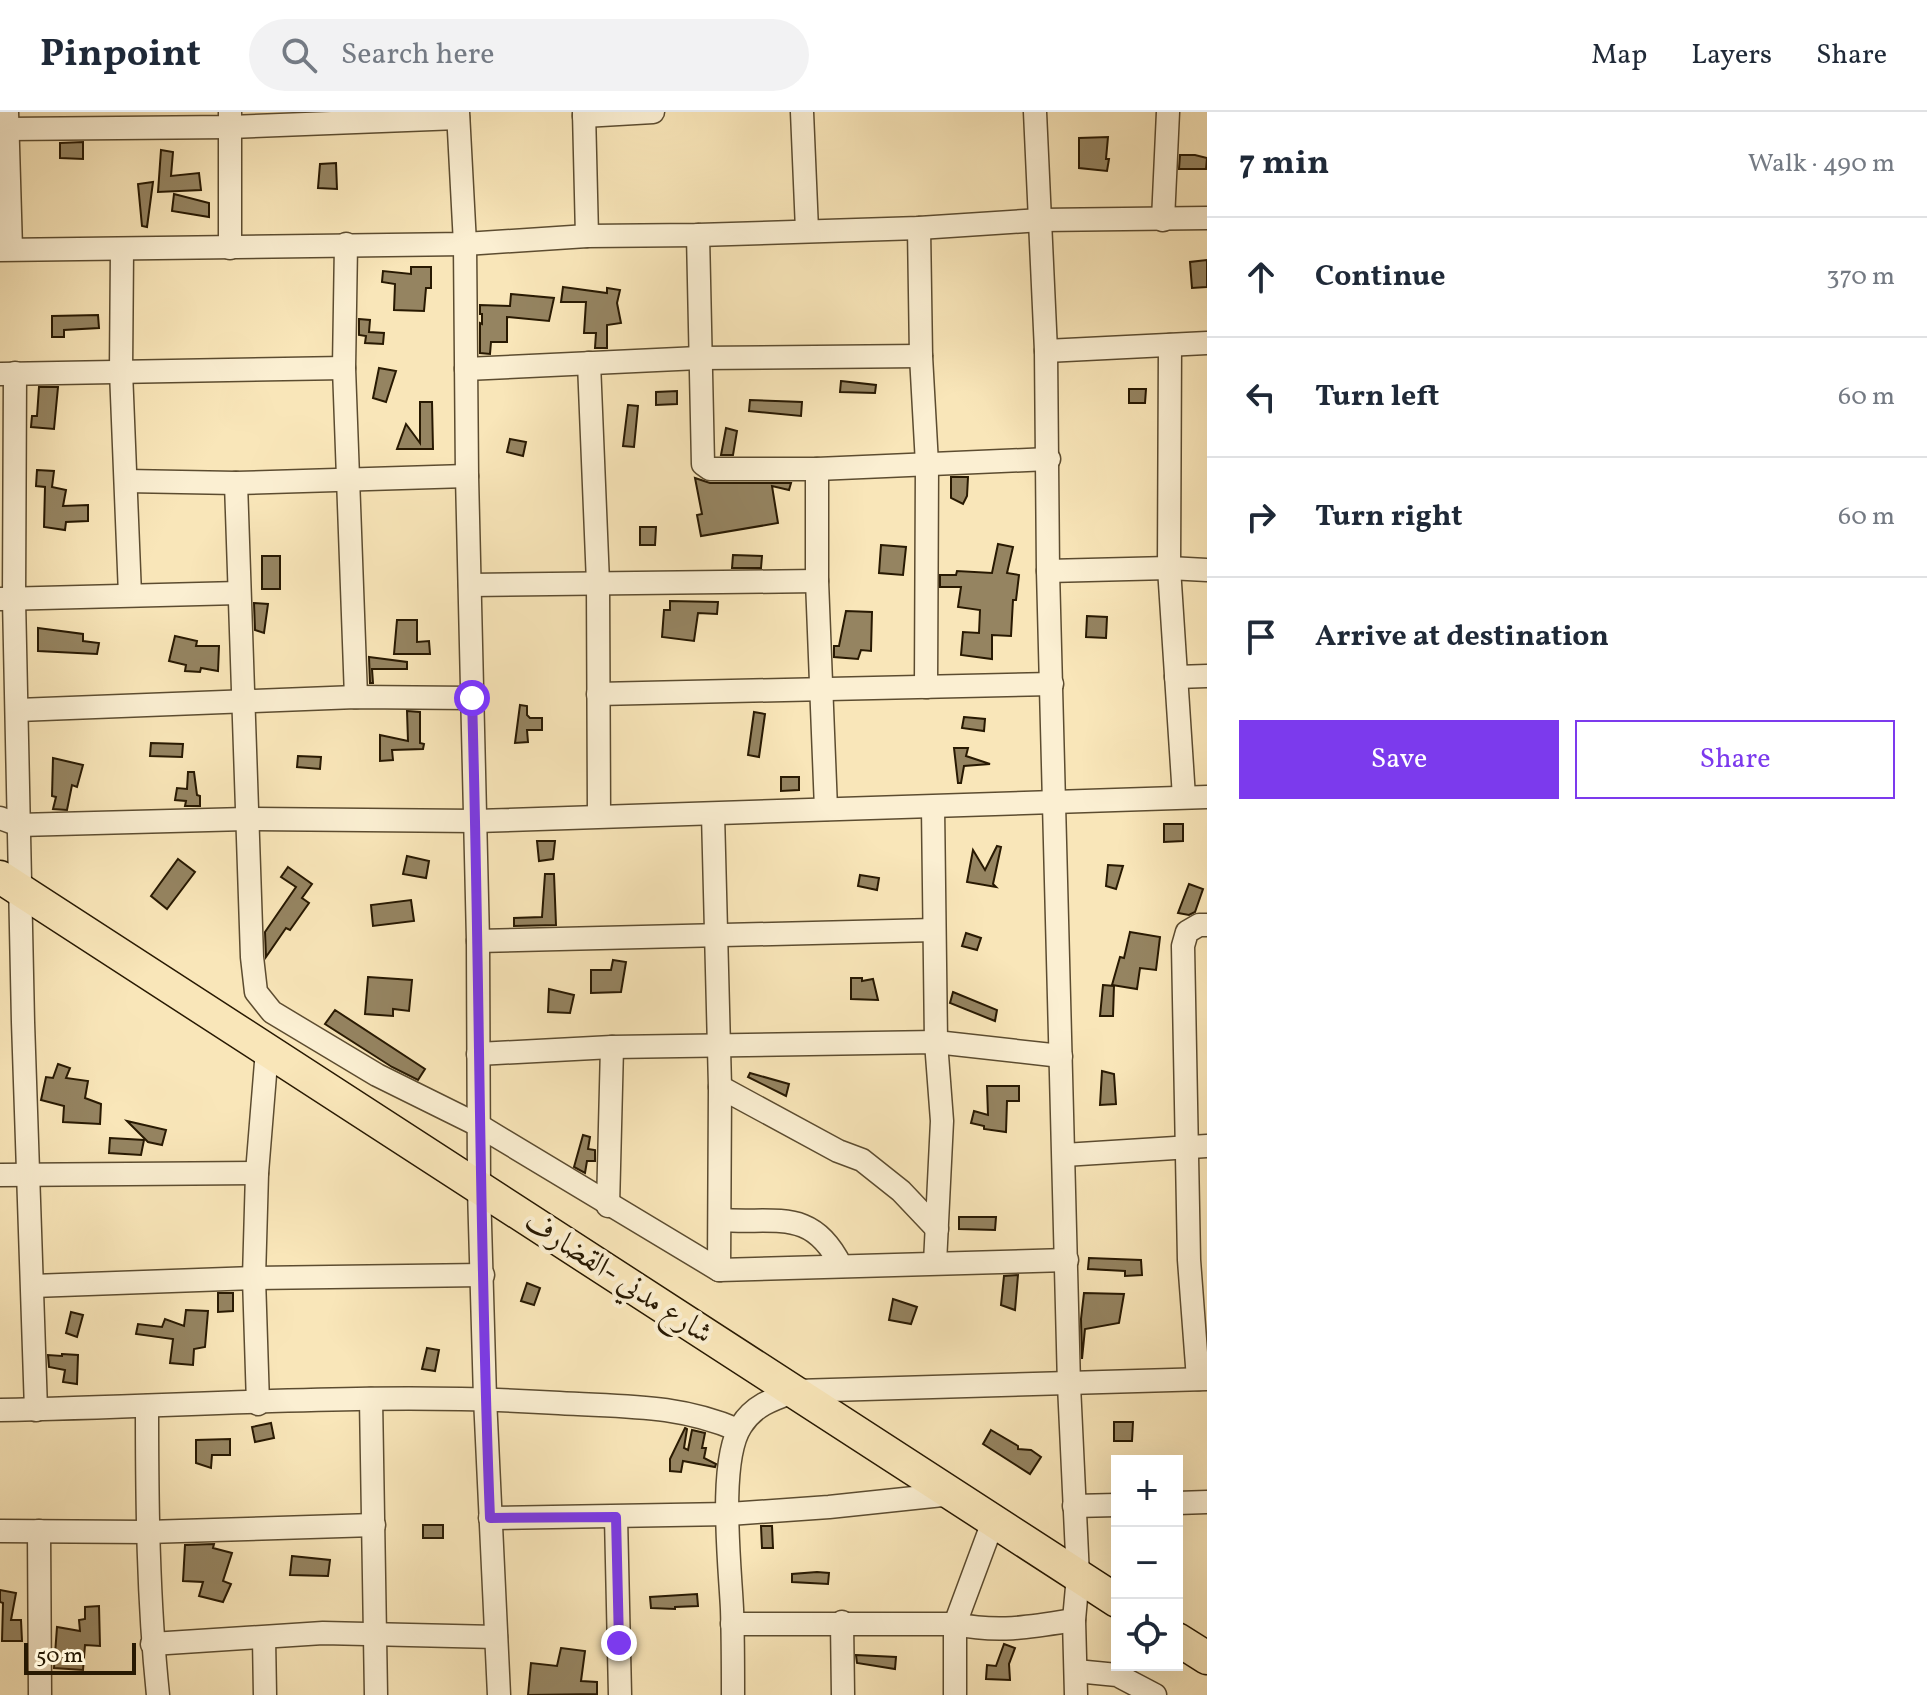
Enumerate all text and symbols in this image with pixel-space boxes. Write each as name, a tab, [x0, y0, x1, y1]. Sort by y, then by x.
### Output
search box	[249, 19, 809, 91]
text: Pinpoint	[40, 29, 201, 82]
icon: search	[277, 33, 321, 77]
text: Search here	[341, 34, 494, 76]
text: Map	[1591, 36, 1647, 75]
text: Layers	[1691, 36, 1772, 75]
text: Share	[1816, 36, 1887, 75]
text: 7 min	[1239, 141, 1329, 188]
text: Walk · 490 m	[1748, 146, 1895, 182]
icon: ahead	[1239, 255, 1283, 299]
text: Continue	[1315, 256, 1446, 298]
text: 370 m	[1826, 259, 1895, 295]
icon: left	[1239, 375, 1283, 419]
text: Turn left	[1315, 376, 1439, 418]
text: 60 m	[1838, 379, 1895, 415]
icon: right	[1239, 495, 1283, 539]
text: Turn right	[1315, 496, 1463, 538]
text: 60 m	[1838, 499, 1895, 535]
icon: arrive	[1239, 615, 1283, 659]
text: Arrive at destination	[1315, 616, 1609, 658]
route start	[454, 680, 490, 716]
button: Save	[1239, 720, 1559, 799]
button: Share	[1575, 720, 1895, 799]
street label: شارع مدني -القضارف	[514, 1202, 720, 1357]
map controls	[1111, 1455, 1183, 1671]
button: +	[1111, 1455, 1183, 1527]
button: −	[1111, 1527, 1183, 1599]
button: locate	[1111, 1599, 1183, 1671]
route end	[601, 1625, 637, 1661]
scale bar	[24, 1639, 136, 1675]
text: 50 m	[36, 1641, 83, 1672]

